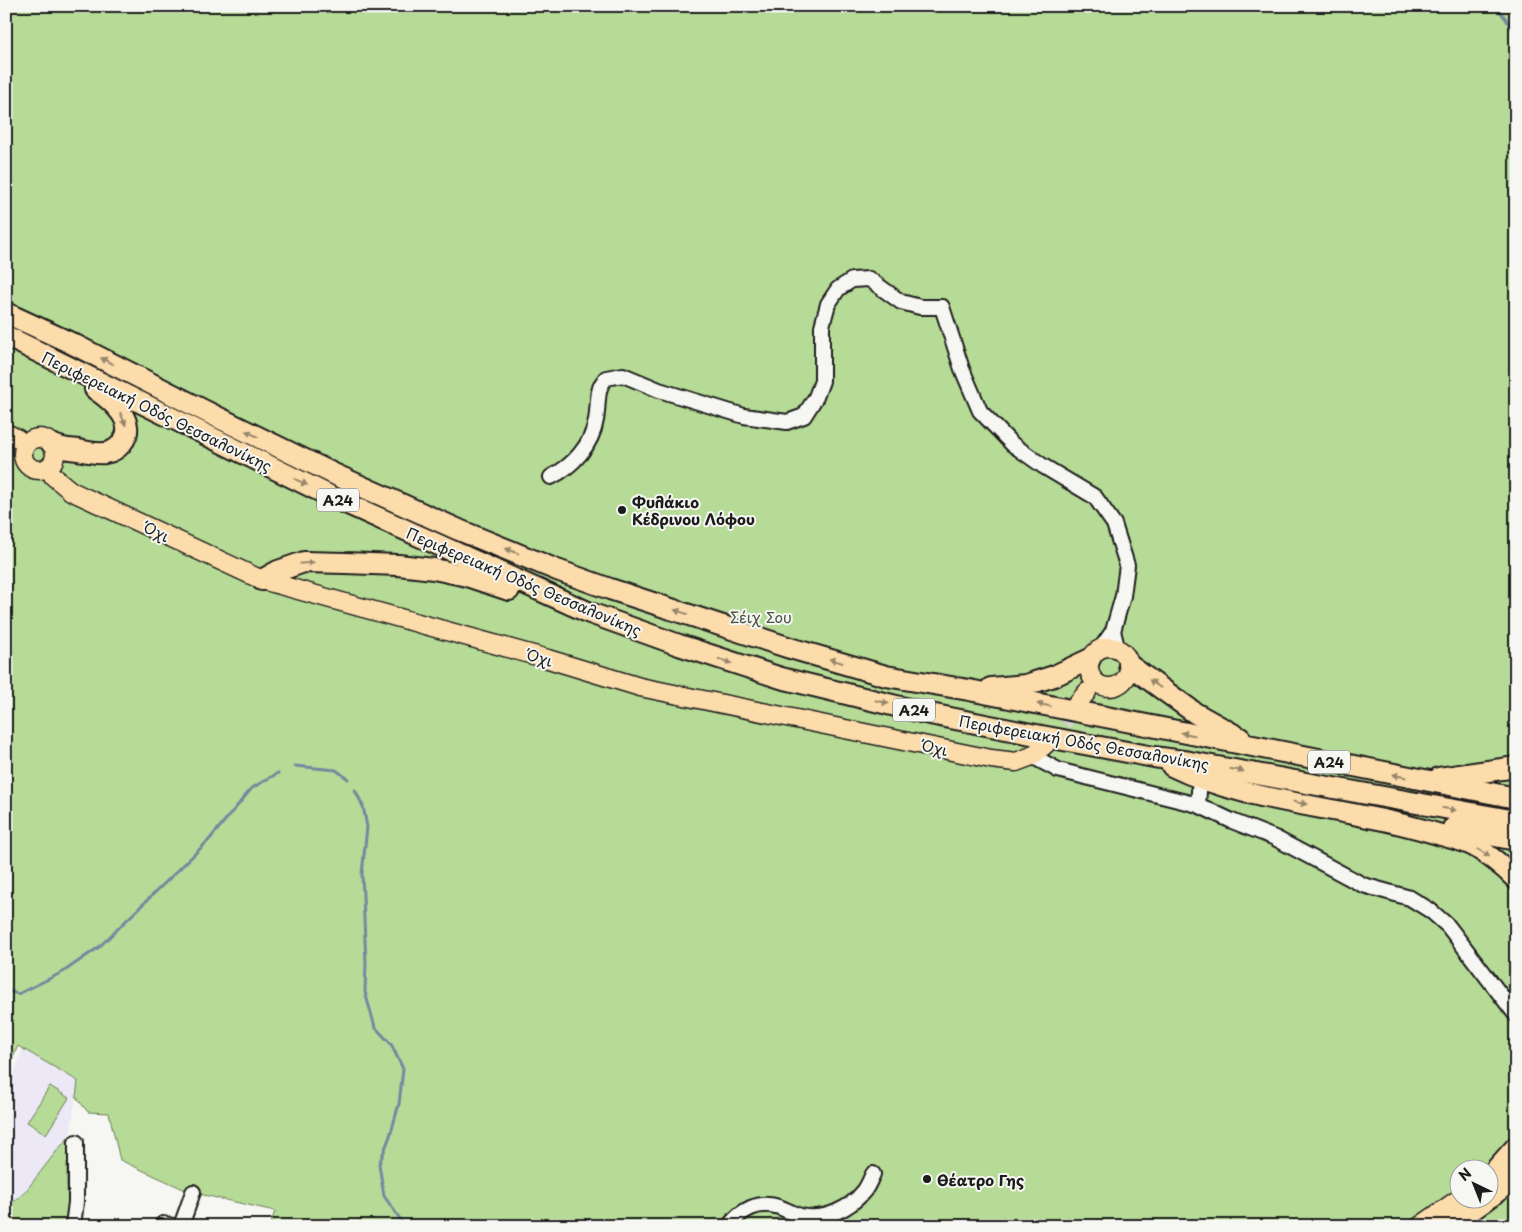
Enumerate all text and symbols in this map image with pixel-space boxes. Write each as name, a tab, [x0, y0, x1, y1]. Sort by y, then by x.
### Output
street label: Περιφερειακή Οδός Θεσσαλονίκης	[38, 345, 276, 477]
one-way arrow	[100, 357, 114, 365]
one-way arrow	[119, 411, 128, 426]
one-way arrow	[245, 430, 259, 438]
one-way arrow	[294, 478, 308, 486]
road number: Α24	[317, 488, 359, 512]
place label: Φυλάκιο Κέδρινου Λόφου	[632, 490, 755, 530]
marker: Φυλάκιο Κέδρινου Λόφου	[616, 504, 628, 516]
street label: Όχι	[138, 514, 174, 547]
street label: Περιφερειακή Οδός Θεσσαλονίκης	[403, 521, 646, 641]
one-way arrow	[505, 547, 519, 555]
one-way arrow	[299, 559, 315, 567]
park label: Σέιχ Σου	[730, 605, 792, 628]
one-way arrow	[674, 608, 689, 615]
street label: Όχι	[522, 642, 556, 672]
one-way arrow	[718, 657, 733, 665]
one-way arrow	[829, 657, 844, 665]
one-way arrow	[1148, 679, 1161, 689]
one-way arrow	[875, 698, 890, 706]
road number: Α24	[893, 698, 935, 722]
one-way arrow	[1035, 700, 1051, 708]
street label: Περιφερειακή Οδός Θεσσαλονίκης	[957, 709, 1211, 775]
one-way arrow	[1180, 729, 1196, 737]
street label: Όχι	[918, 733, 951, 761]
road number: Α24	[1308, 750, 1350, 774]
one-way arrow	[1229, 767, 1245, 775]
one-way arrow	[1392, 772, 1407, 780]
one-way arrow	[1293, 800, 1309, 808]
one-way arrow	[1441, 805, 1457, 813]
one-way arrow	[1478, 848, 1491, 858]
north arrow	[1450, 1160, 1500, 1210]
text: N	[1454, 1163, 1476, 1186]
place label: Θέατρο Γης	[937, 1168, 1024, 1191]
marker: Θέατρο Γης	[921, 1173, 933, 1185]

